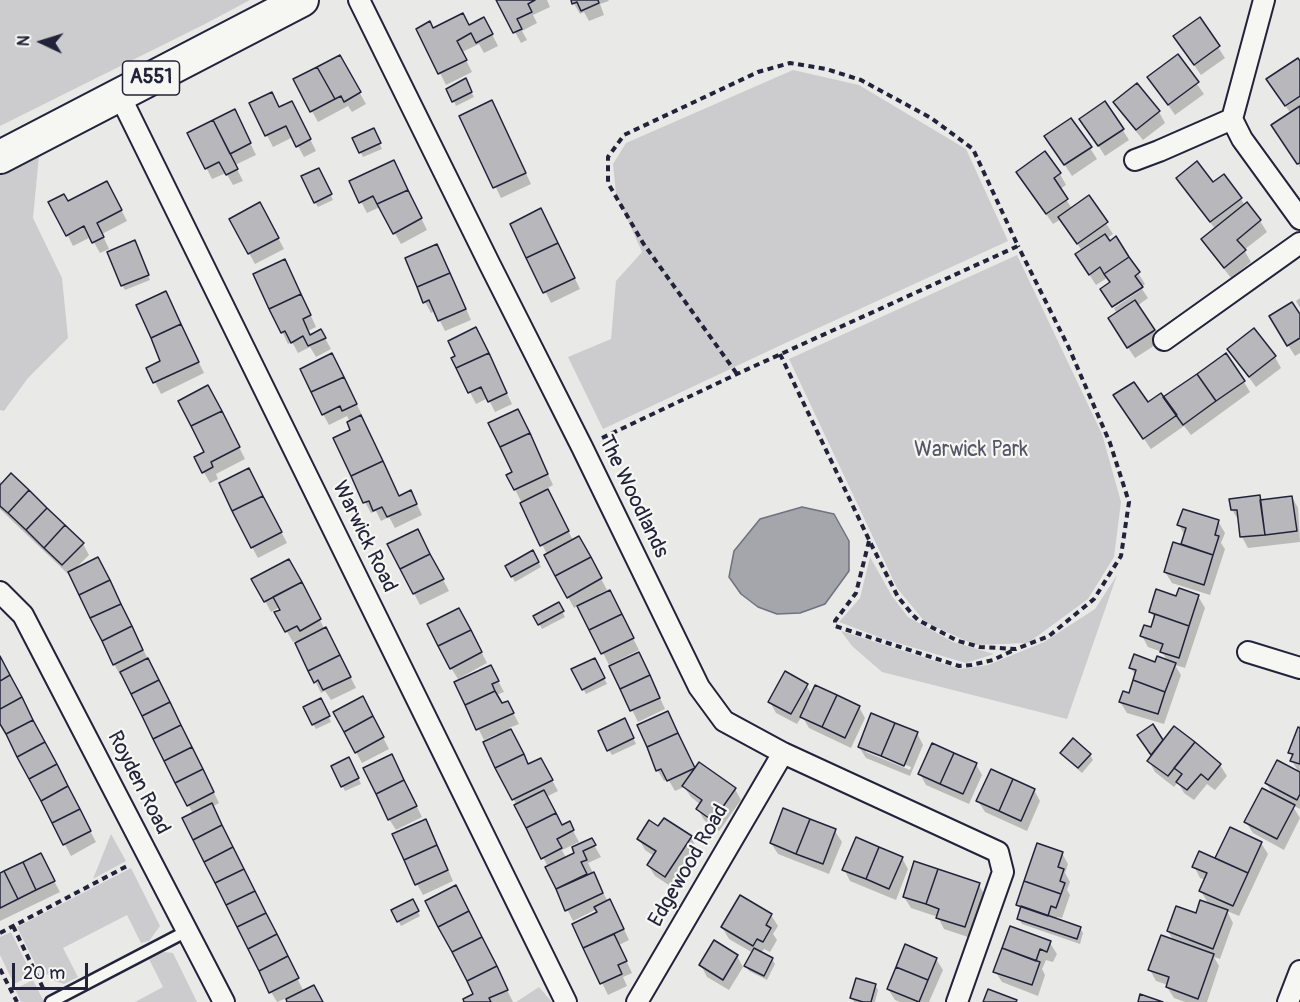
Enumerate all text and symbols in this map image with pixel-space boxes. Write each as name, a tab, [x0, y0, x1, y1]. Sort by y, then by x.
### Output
north arrow	[12, 12, 72, 72]
text: N	[14, 35, 34, 47]
road number: A551	[122, 61, 180, 95]
street label: The Woodlands	[593, 432, 673, 562]
park label: Warwick Park	[914, 438, 1028, 464]
street label: Warwick Road	[326, 477, 402, 597]
street label: Royden Road	[101, 727, 175, 839]
street label: Edgewood Road	[644, 800, 734, 932]
scale bar	[15, 951, 92, 989]
text: 20 m	[23, 962, 65, 985]

